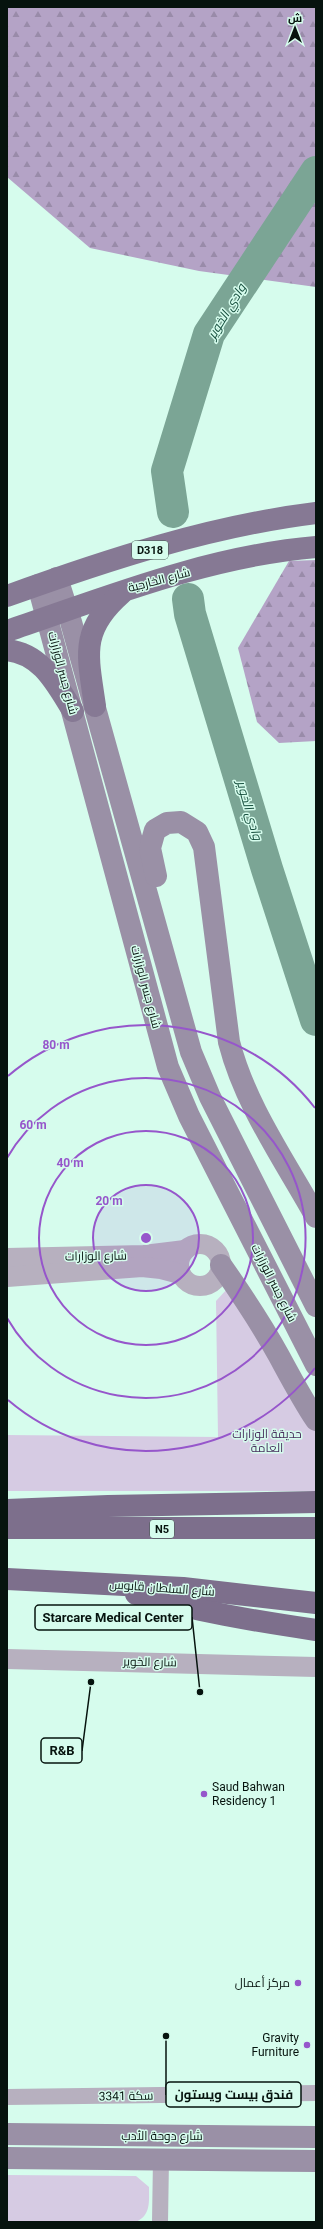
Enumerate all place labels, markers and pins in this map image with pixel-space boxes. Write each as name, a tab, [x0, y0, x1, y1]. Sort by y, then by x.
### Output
centre of rings	[139, 1231, 153, 1245]
callout: Starcare Medical Center	[35, 1605, 192, 1630]
callout: R&B	[41, 1738, 82, 1763]
place label: Saud Bahwan Residency 1	[212, 1780, 285, 1808]
marker: Saud Bahwan Residency 1	[199, 1789, 209, 1799]
place label: مركز أعمال	[235, 1975, 290, 1990]
marker: مركز أعمال	[293, 1978, 303, 1988]
place label: Gravity Furniture	[251, 2031, 299, 2059]
marker: Gravity Furniture	[302, 2040, 312, 2050]
callout: فندق بيست ويستون	[166, 2082, 301, 2107]

